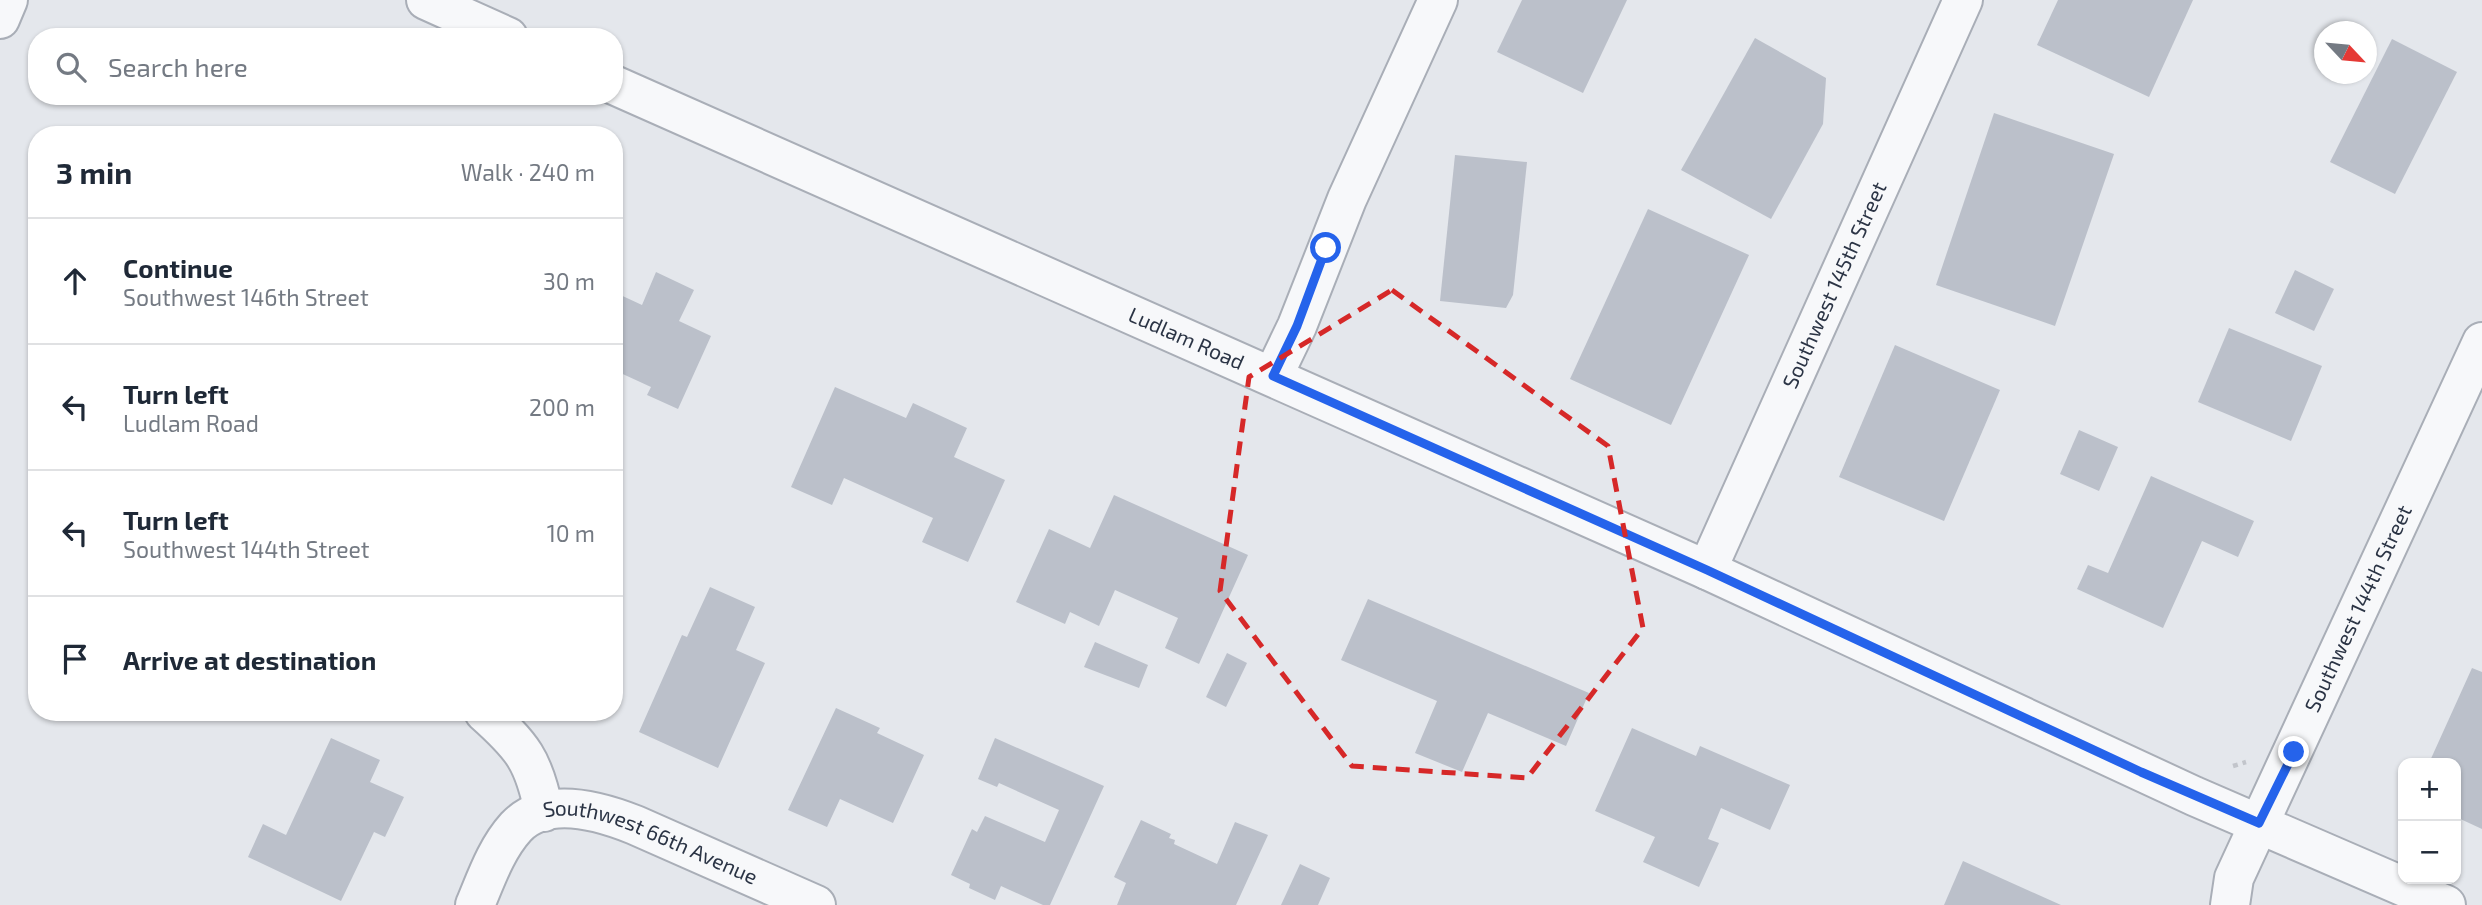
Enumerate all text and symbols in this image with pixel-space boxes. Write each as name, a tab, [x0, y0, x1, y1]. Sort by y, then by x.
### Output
north arrow	[2314, 21, 2377, 84]
search box	[28, 28, 623, 105]
icon: search	[52, 48, 90, 86]
text: Search here	[108, 51, 248, 82]
text: 3 min	[56, 154, 132, 190]
text: Walk · 240 m	[461, 158, 595, 186]
street label: Southwest 145th Street	[1776, 178, 1891, 392]
route start	[1310, 232, 1341, 263]
text: Continue	[123, 252, 233, 283]
icon: ahead	[56, 262, 94, 300]
text: 30 m	[543, 267, 595, 295]
text: Southwest 146th Street	[123, 283, 369, 311]
street label: Ludlam Road	[1125, 301, 1249, 374]
text: Turn left	[123, 378, 229, 409]
icon: left	[56, 388, 94, 426]
text: 200 m	[529, 393, 595, 421]
text: Ludlam Road	[123, 409, 259, 437]
street label: Southwest 144th Street	[2299, 501, 2416, 716]
text: Turn left	[123, 504, 229, 535]
icon: left	[56, 514, 94, 552]
text: 10 m	[547, 519, 595, 547]
text: Southwest 144th Street	[123, 535, 370, 563]
icon: arrive	[56, 640, 94, 678]
text: Arrive at destination	[123, 644, 376, 675]
route end	[2278, 736, 2309, 767]
map controls	[2398, 758, 2461, 884]
button: +	[2398, 758, 2461, 821]
street label: Southwest 66th Avenue	[541, 794, 762, 889]
button: −	[2398, 821, 2461, 884]

